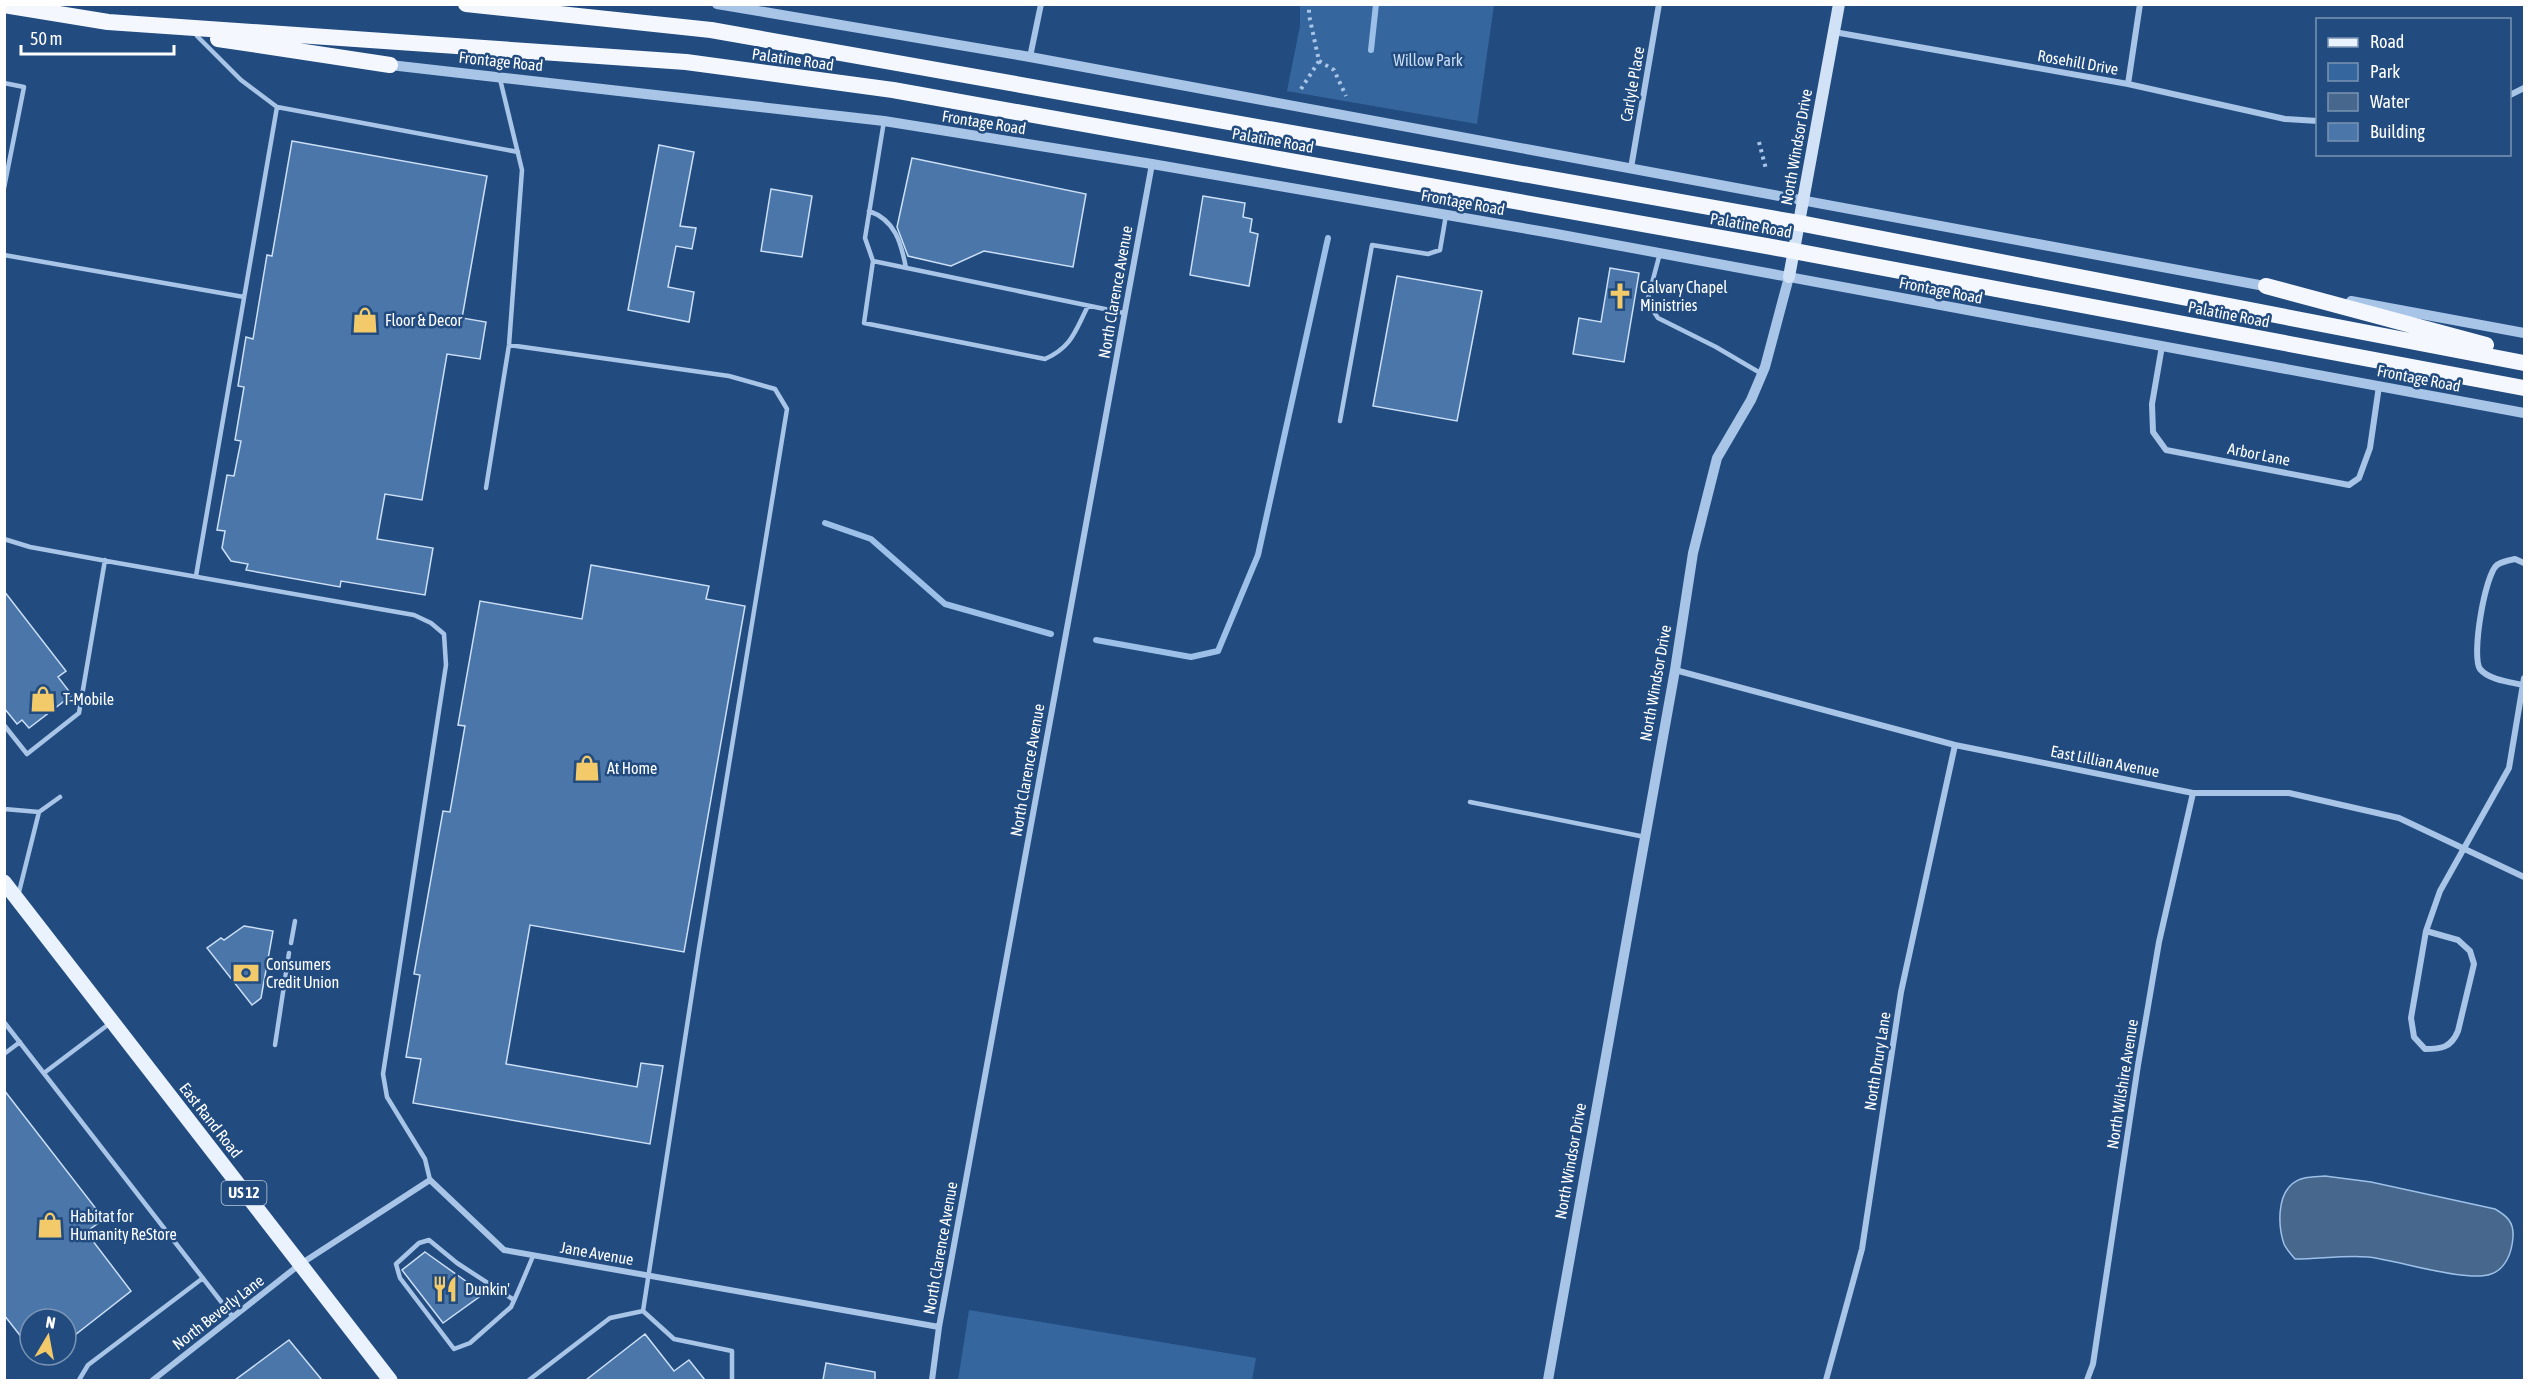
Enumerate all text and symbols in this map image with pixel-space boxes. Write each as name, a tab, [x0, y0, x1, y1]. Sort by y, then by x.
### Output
scale bar	[21, 18, 174, 56]
legend	[2316, 18, 2511, 156]
text: 50 m	[30, 28, 62, 49]
text: Road	[2370, 31, 2404, 52]
street label: Palatine Road	[751, 44, 835, 74]
street label: Carlyle Place	[1617, 45, 1648, 123]
street label: Rosehill Drive	[2036, 46, 2120, 78]
street label: Frontage Road	[458, 48, 544, 75]
park label: Willow Park	[1393, 51, 1463, 69]
text: Park	[2370, 61, 2400, 82]
street label: North Windsor Drive	[1777, 87, 1815, 207]
text: Water	[2370, 91, 2410, 112]
street label: Frontage Road	[941, 106, 1027, 139]
text: Building	[2370, 121, 2425, 142]
street label: Palatine Road	[1231, 124, 1315, 156]
street label: Frontage Road	[1420, 186, 1506, 219]
street label: Palatine Road	[1709, 209, 1793, 241]
street label: North Clarence Avenue	[1094, 224, 1136, 360]
street label: Frontage Road	[1897, 273, 1984, 308]
place label: Calvary Chapel Ministries	[1640, 278, 1728, 314]
church icon: Calvary Chapel Ministries	[1605, 281, 1635, 311]
street label: Palatine Road	[2187, 297, 2271, 331]
shop icon: Floor & Decor	[350, 305, 380, 335]
place label: Floor & Decor	[385, 311, 463, 329]
street label: Frontage Road	[2375, 361, 2462, 396]
street label: Arbor Lane	[2226, 439, 2292, 469]
street label: North Windsor Drive	[1636, 623, 1674, 743]
shop icon: T-Mobile	[28, 684, 58, 714]
place label: T-Mobile	[63, 690, 114, 708]
street label: North Clarence Avenue	[1006, 702, 1048, 838]
street label: East Lillian Avenue	[2049, 742, 2161, 780]
shop icon: At Home	[572, 753, 602, 783]
place label: At Home	[607, 759, 657, 777]
place label: Consumers Credit Union	[266, 955, 339, 991]
bank icon: Consumers Credit Union	[231, 958, 261, 988]
street label: North Drury Lane	[1860, 1010, 1895, 1112]
street label: North Wilshire Avenue	[2103, 1018, 2141, 1150]
street label: East Rand Road	[176, 1079, 246, 1161]
street label: North Windsor Drive	[1551, 1101, 1589, 1221]
street label: North Clarence Avenue	[919, 1180, 961, 1316]
road number: US 12	[222, 1181, 266, 1205]
place label: Habitat for Humanity ReStore	[70, 1207, 177, 1244]
shop icon: Habitat for Humanity ReStore	[35, 1210, 65, 1240]
street label: Jane Avenue	[559, 1238, 635, 1268]
street label: North Beverly Lane	[169, 1271, 268, 1354]
restaurant icon: Dunkin'	[430, 1274, 460, 1304]
place label: Dunkin'	[465, 1280, 510, 1298]
north arrow	[18, 1307, 78, 1367]
text: N	[44, 1313, 57, 1332]

